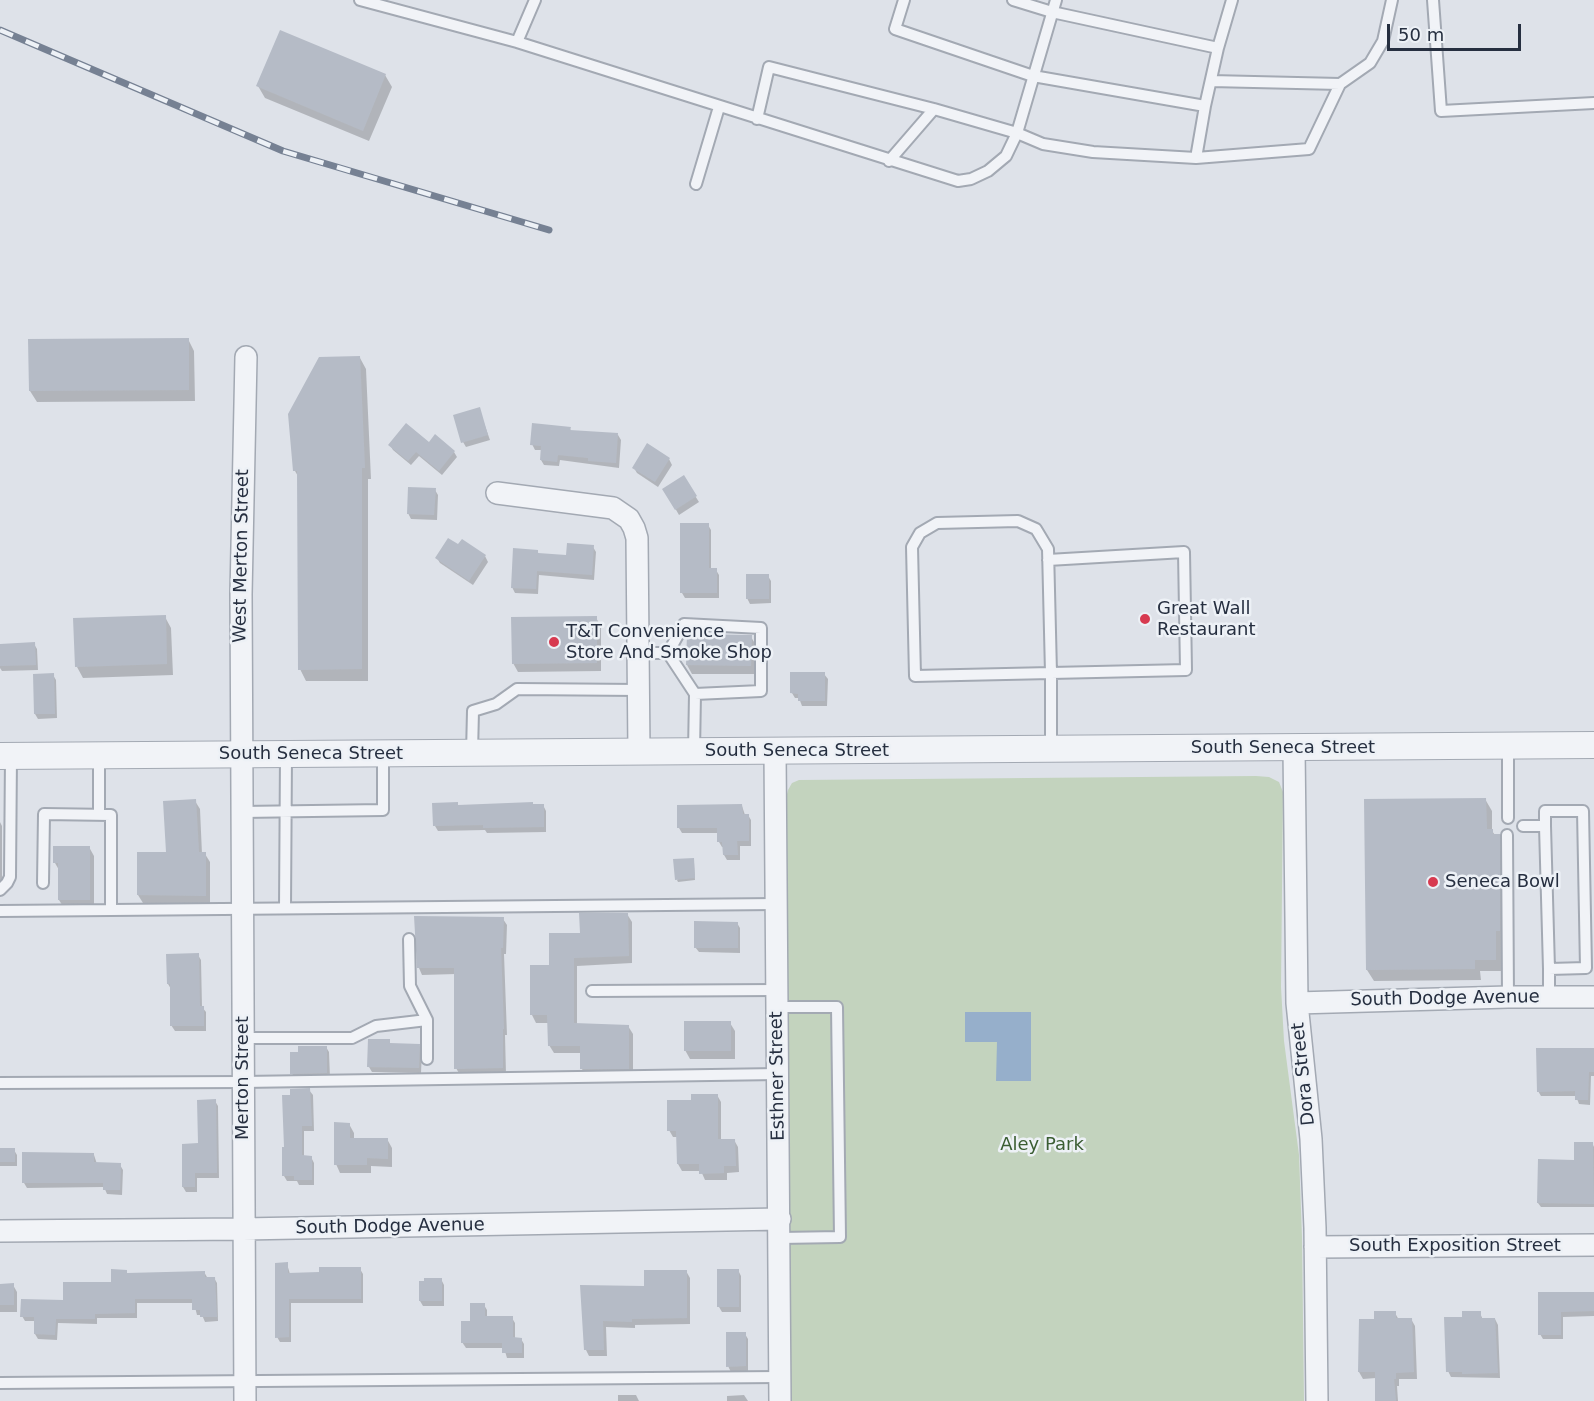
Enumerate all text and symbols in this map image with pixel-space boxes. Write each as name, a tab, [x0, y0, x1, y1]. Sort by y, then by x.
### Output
scale bar	[1390, 12, 1524, 50]
text: 50 m	[1398, 24, 1444, 45]
street label: West Merton Street	[230, 469, 254, 643]
place label: Great Wall Restaurant	[1157, 598, 1256, 640]
marker: Great Wall Restaurant	[1138, 612, 1152, 626]
place label: T&T Convenience Store And Smoke Shop	[566, 621, 772, 664]
marker: T&T Convenience Store And Smoke Shop	[547, 635, 561, 649]
street label: South Seneca Street	[1191, 737, 1375, 759]
street label: South Seneca Street	[705, 740, 889, 762]
street label: South Seneca Street	[219, 743, 403, 765]
place label: Seneca Bowl	[1445, 871, 1560, 893]
marker: Seneca Bowl	[1426, 875, 1440, 889]
street label: South Dodge Avenue	[1350, 987, 1540, 1011]
street label: Esthner Street	[766, 1011, 790, 1141]
street label: Merton Street	[232, 1016, 254, 1140]
street label: Dora Street	[1288, 1021, 1320, 1127]
park label: Aley Park	[1000, 1134, 1084, 1156]
street label: South Dodge Avenue	[295, 1215, 485, 1239]
street label: South Exposition Street	[1349, 1235, 1561, 1257]

